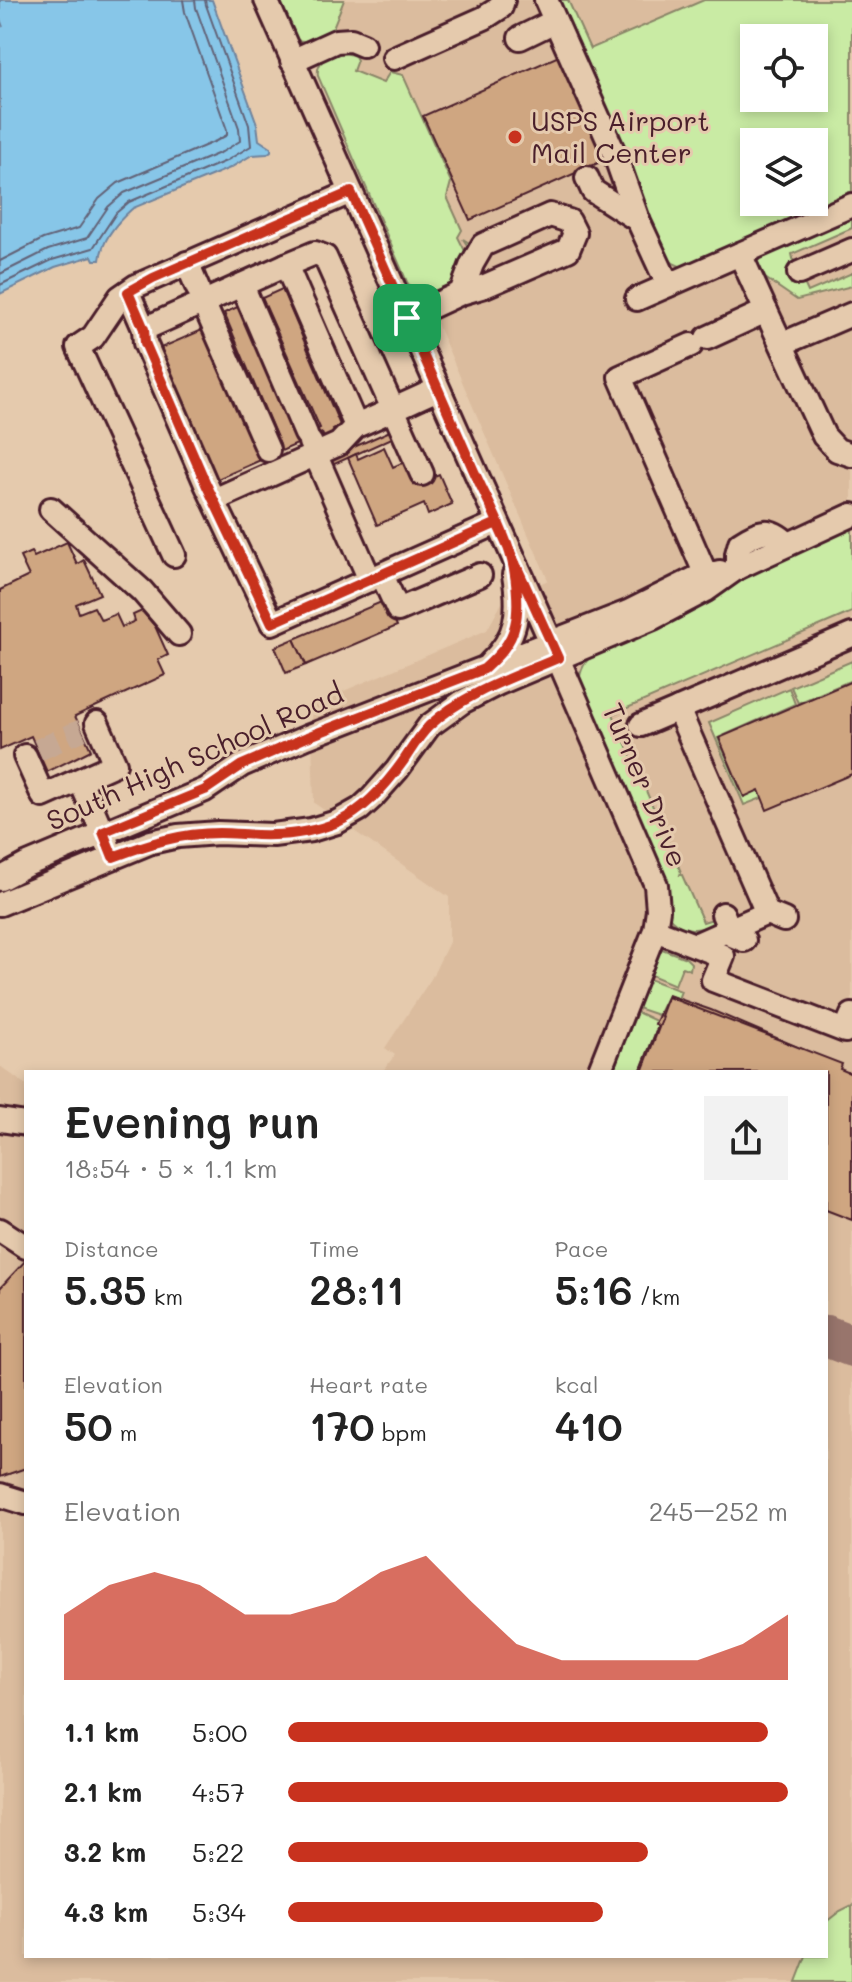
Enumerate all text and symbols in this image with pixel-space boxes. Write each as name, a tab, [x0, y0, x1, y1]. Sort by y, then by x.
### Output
map controls	[740, 24, 828, 216]
button: locate	[740, 24, 828, 112]
place label: USPS Airport Mail Center	[531, 102, 710, 170]
marker: USPS Airport Mail Center	[506, 128, 524, 146]
button: layers	[740, 128, 828, 216]
pin	[373, 284, 441, 352]
icon: arrive	[385, 296, 429, 340]
street label: South High School Road	[41, 674, 349, 838]
street label: Turner Drive	[595, 697, 697, 872]
text: Evening run	[64, 1092, 319, 1149]
button: share	[704, 1096, 788, 1180]
text: 18:54 · 5 × 1.1 km	[64, 1151, 277, 1185]
text: Distance	[64, 1234, 159, 1263]
text: Time	[309, 1234, 359, 1263]
text: Pace	[555, 1234, 608, 1263]
text: 5.35	[64, 1263, 147, 1315]
text: 28:11	[309, 1263, 404, 1315]
text: 5:16	[555, 1263, 633, 1315]
text: km	[147, 1282, 183, 1311]
text: /km	[633, 1282, 680, 1311]
text: Elevation	[64, 1370, 163, 1399]
text: Heart rate	[309, 1370, 428, 1399]
text: kcal	[555, 1370, 599, 1399]
text: 50	[64, 1399, 113, 1451]
text: 170	[309, 1399, 375, 1451]
text: 410	[555, 1399, 623, 1451]
text: m	[113, 1418, 137, 1447]
text: bpm	[375, 1418, 427, 1447]
text: Elevation	[64, 1494, 181, 1528]
text: 245–252 m	[649, 1494, 788, 1528]
text: 1.1 km	[64, 1715, 139, 1749]
text: 5:00	[192, 1715, 247, 1749]
text: 2.1 km	[64, 1775, 142, 1809]
text: 4:57	[192, 1775, 245, 1809]
text: 3.2 km	[64, 1835, 146, 1869]
text: 5:22	[192, 1835, 244, 1869]
text: 4.3 km	[64, 1895, 148, 1929]
text: 5:34	[192, 1895, 246, 1929]

